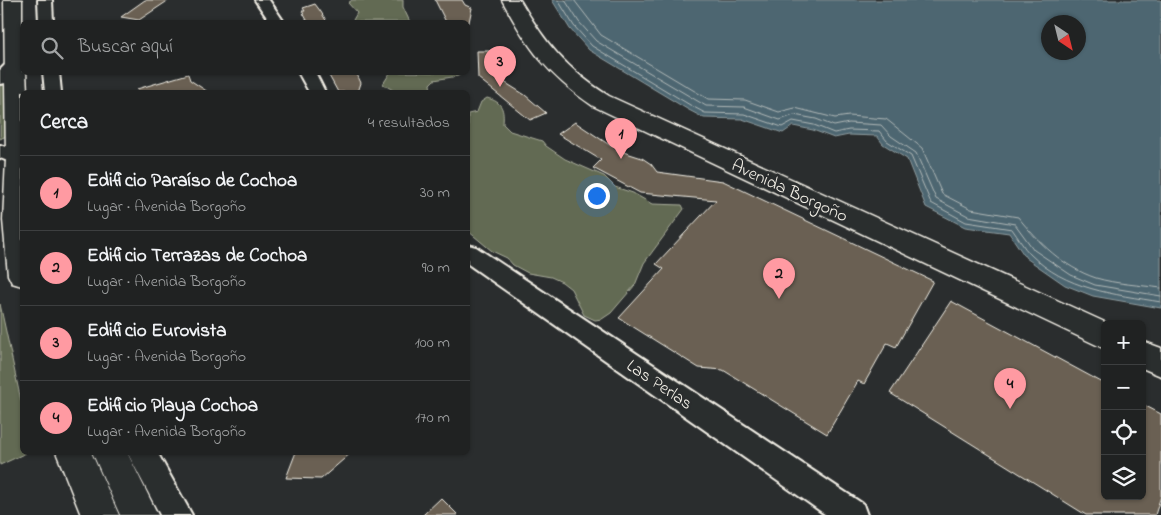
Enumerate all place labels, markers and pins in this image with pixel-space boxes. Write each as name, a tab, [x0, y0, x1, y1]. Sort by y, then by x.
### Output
pin: 3	[484, 46, 516, 87]
pin: 1	[605, 118, 637, 159]
pin: 2	[763, 258, 795, 299]
pin: 4	[994, 368, 1026, 409]

